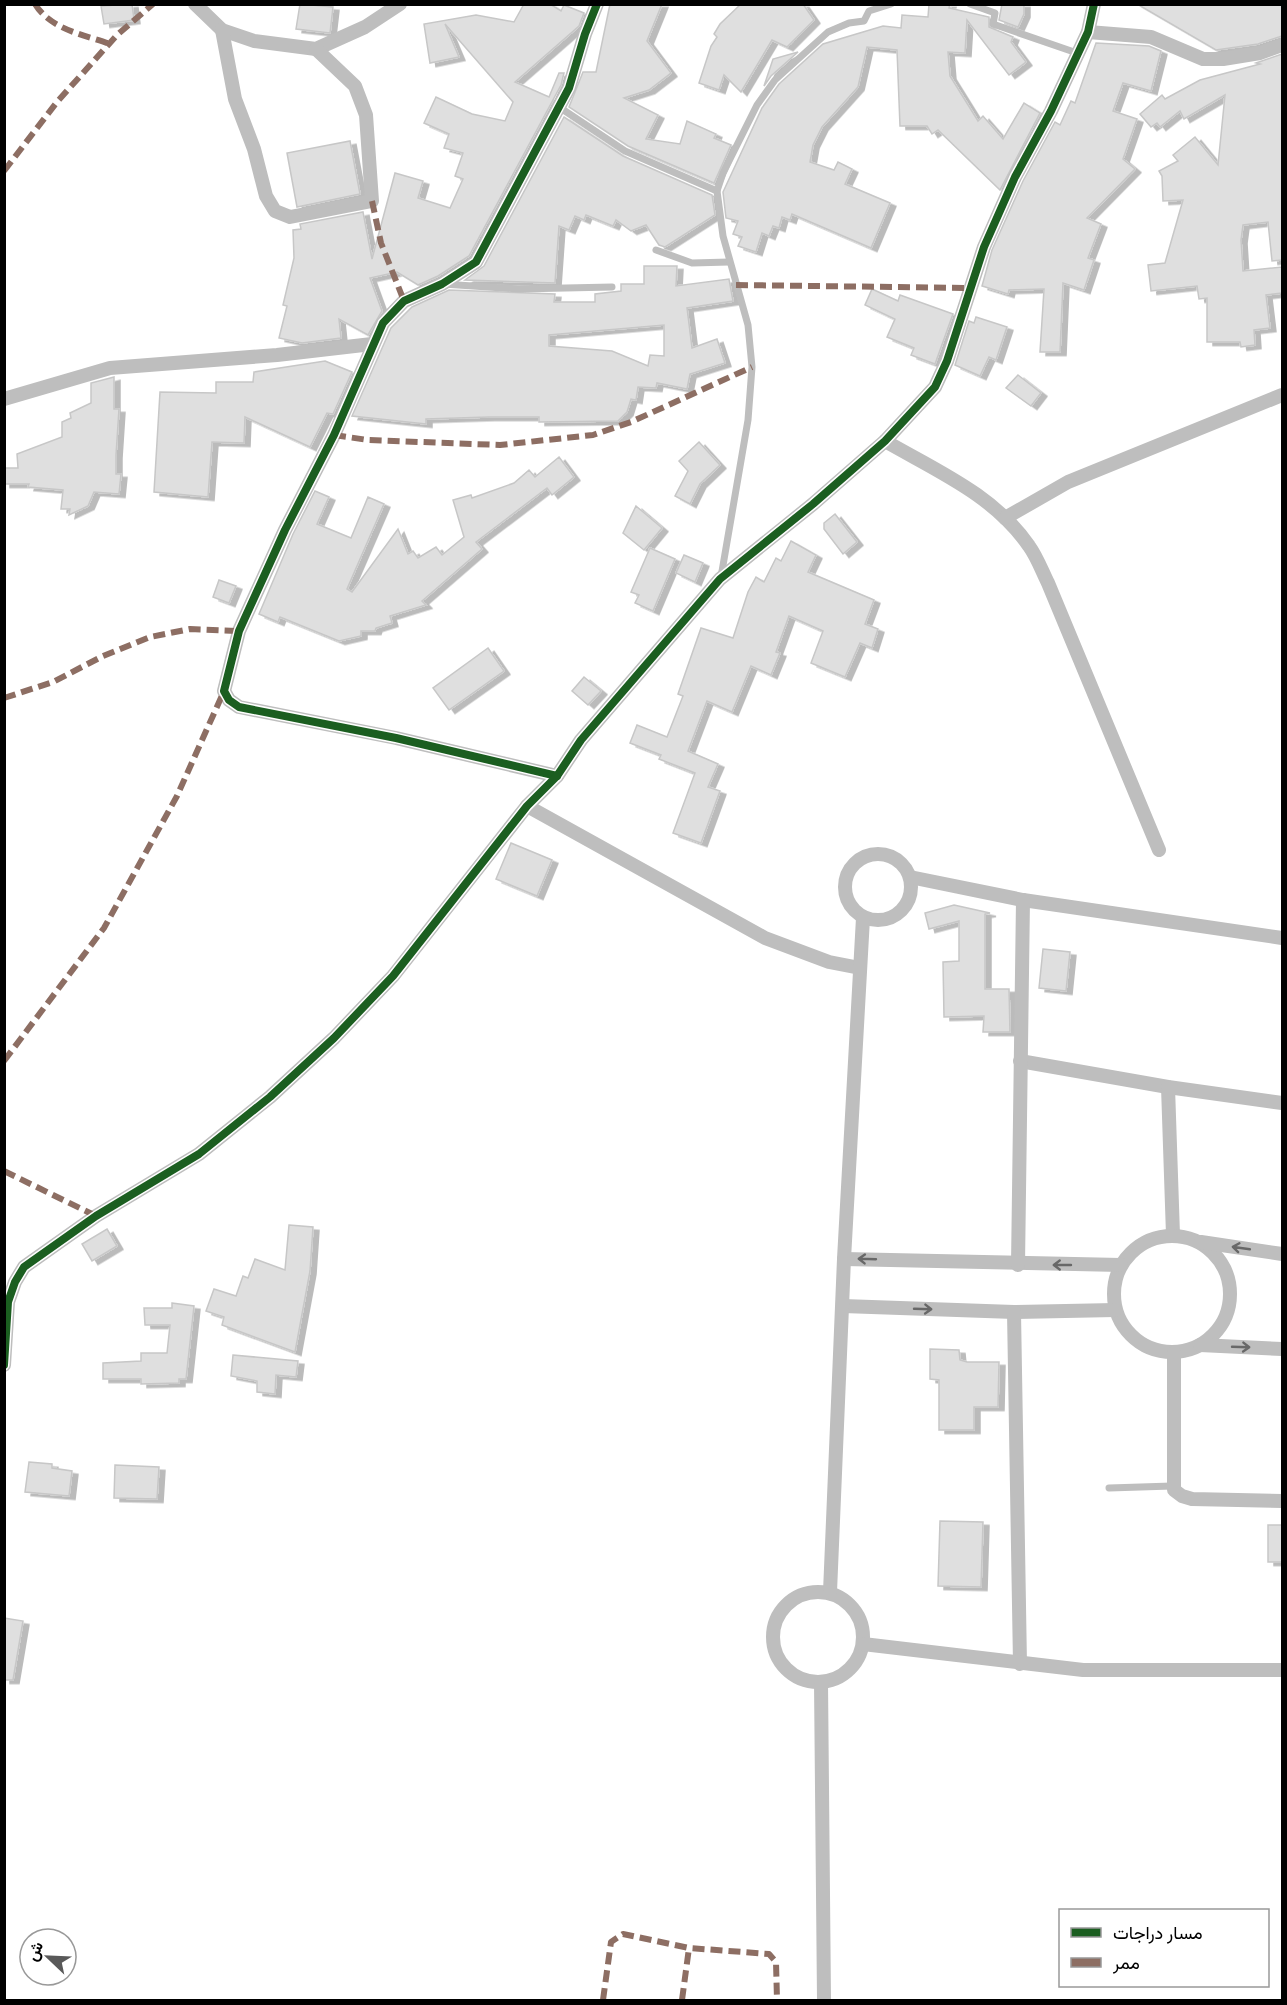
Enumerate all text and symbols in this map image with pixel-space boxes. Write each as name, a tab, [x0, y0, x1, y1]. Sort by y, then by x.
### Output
one-way arrow	[1232, 1243, 1252, 1254]
one-way arrow	[858, 1254, 878, 1265]
one-way arrow	[1053, 1259, 1073, 1271]
one-way arrow	[912, 1304, 932, 1315]
one-way arrow	[1231, 1342, 1251, 1353]
legend	[1059, 1909, 1269, 1987]
text: مسار دراجات	[1113, 1921, 1203, 1944]
north arrow	[18, 1927, 78, 1987]
text: ش	[21, 1938, 47, 1964]
text: ممر	[1112, 1951, 1140, 1974]

